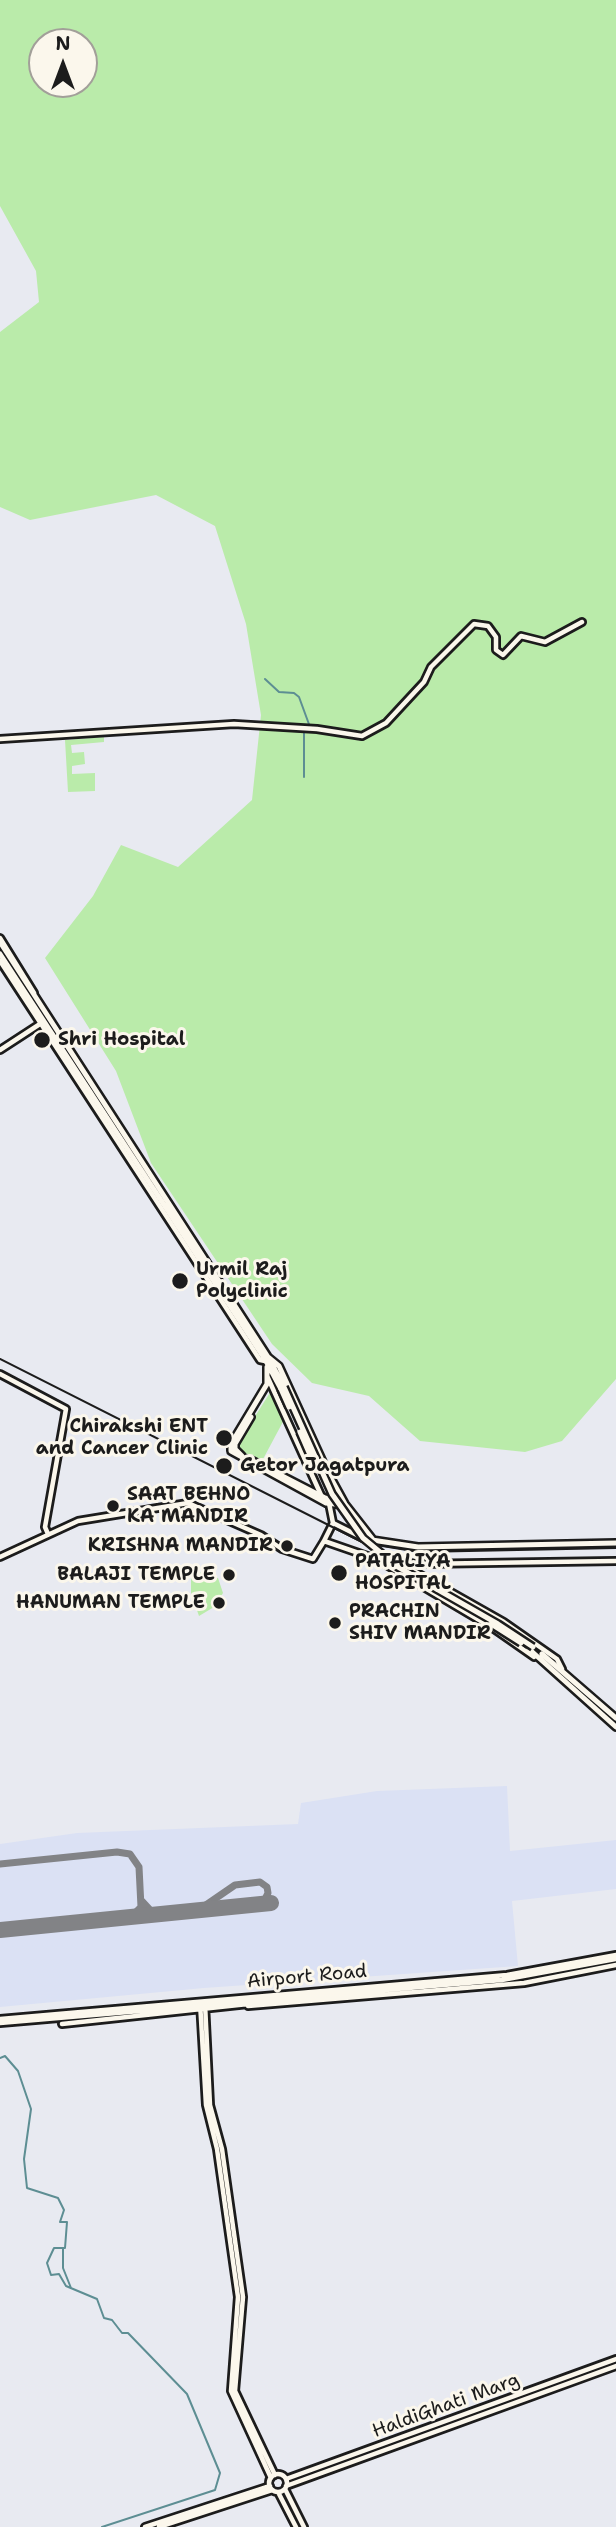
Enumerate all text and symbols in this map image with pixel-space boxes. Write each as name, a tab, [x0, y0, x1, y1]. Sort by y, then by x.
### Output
north arrow	[28, 28, 98, 98]
text: N	[55, 31, 71, 56]
place label: Shri Hospital	[58, 1029, 185, 1051]
marker: Shri Hospital	[32, 1030, 52, 1050]
place label: Urmil Raj Polyclinic	[196, 1259, 288, 1303]
marker: Urmil Raj Polyclinic	[170, 1271, 190, 1291]
place label: Chirakshi ENT and Cancer Clinic	[36, 1416, 208, 1460]
marker: Chirakshi ENT and Cancer Clinic	[214, 1428, 234, 1448]
place label: Getor Jagatpura	[240, 1455, 410, 1477]
marker: Getor Jagatpura	[214, 1456, 234, 1476]
place label: SAAT BEHNO KA MANDIR	[127, 1484, 250, 1528]
marker: SAAT BEHNO KA MANDIR	[105, 1498, 121, 1514]
place label: KRISHNA MANDIR	[88, 1535, 273, 1557]
marker: KRISHNA MANDIR	[279, 1538, 295, 1554]
place label: PATALIYA HOSPITAL	[355, 1551, 451, 1595]
marker: PATALIYA HOSPITAL	[329, 1563, 349, 1583]
place label: BALAJI TEMPLE	[57, 1564, 215, 1586]
marker: BALAJI TEMPLE	[221, 1567, 237, 1583]
place label: HANUMAN TEMPLE	[16, 1592, 205, 1614]
marker: HANUMAN TEMPLE	[211, 1595, 227, 1611]
place label: PRACHIN SHIV MANDIR	[349, 1601, 491, 1645]
marker: PRACHIN SHIV MANDIR	[327, 1615, 343, 1631]
street label: Airport Road	[246, 1960, 368, 1994]
street label: HaldiGhati Marg	[369, 2369, 523, 2443]

